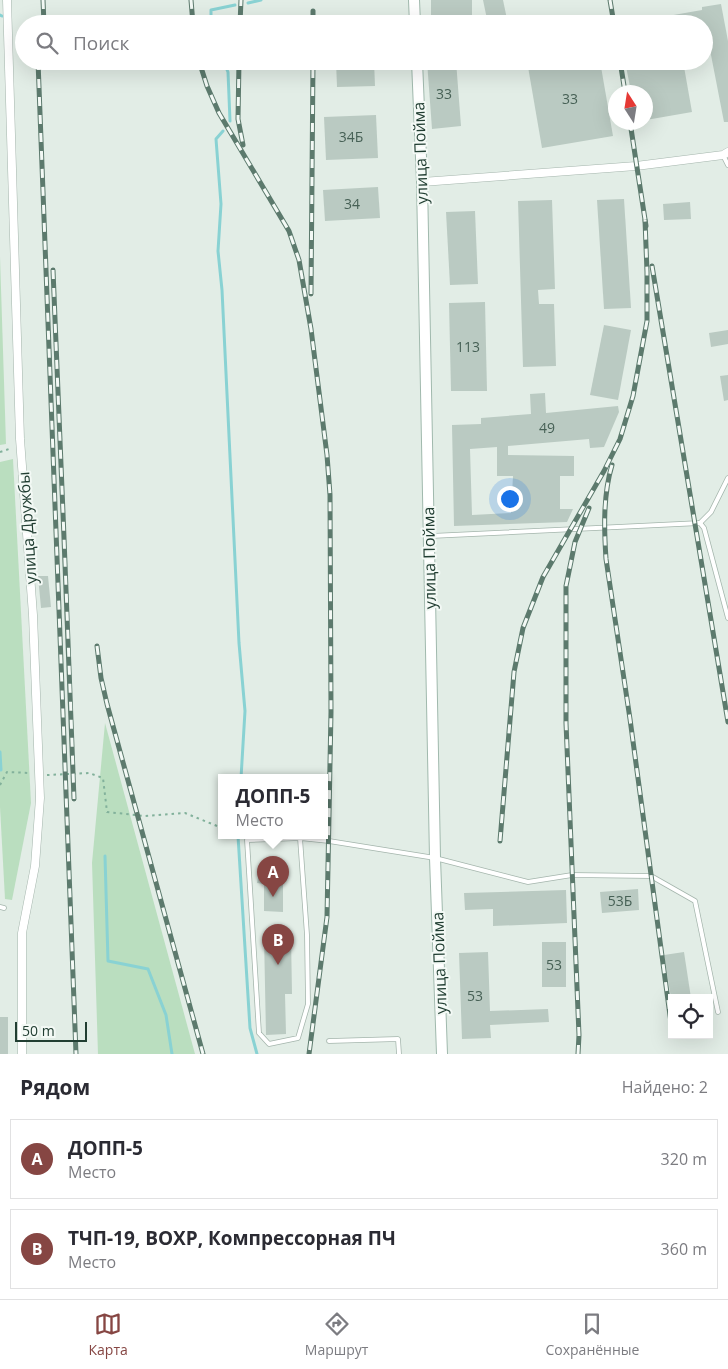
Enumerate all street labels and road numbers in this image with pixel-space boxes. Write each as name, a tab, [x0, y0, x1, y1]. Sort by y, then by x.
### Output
street label: улица Пойма	[407, 101, 433, 205]
street label: улица Дружбы	[12, 471, 42, 585]
street label: улица Пойма	[417, 507, 441, 609]
street label: улица Пойма	[426, 911, 452, 1015]

